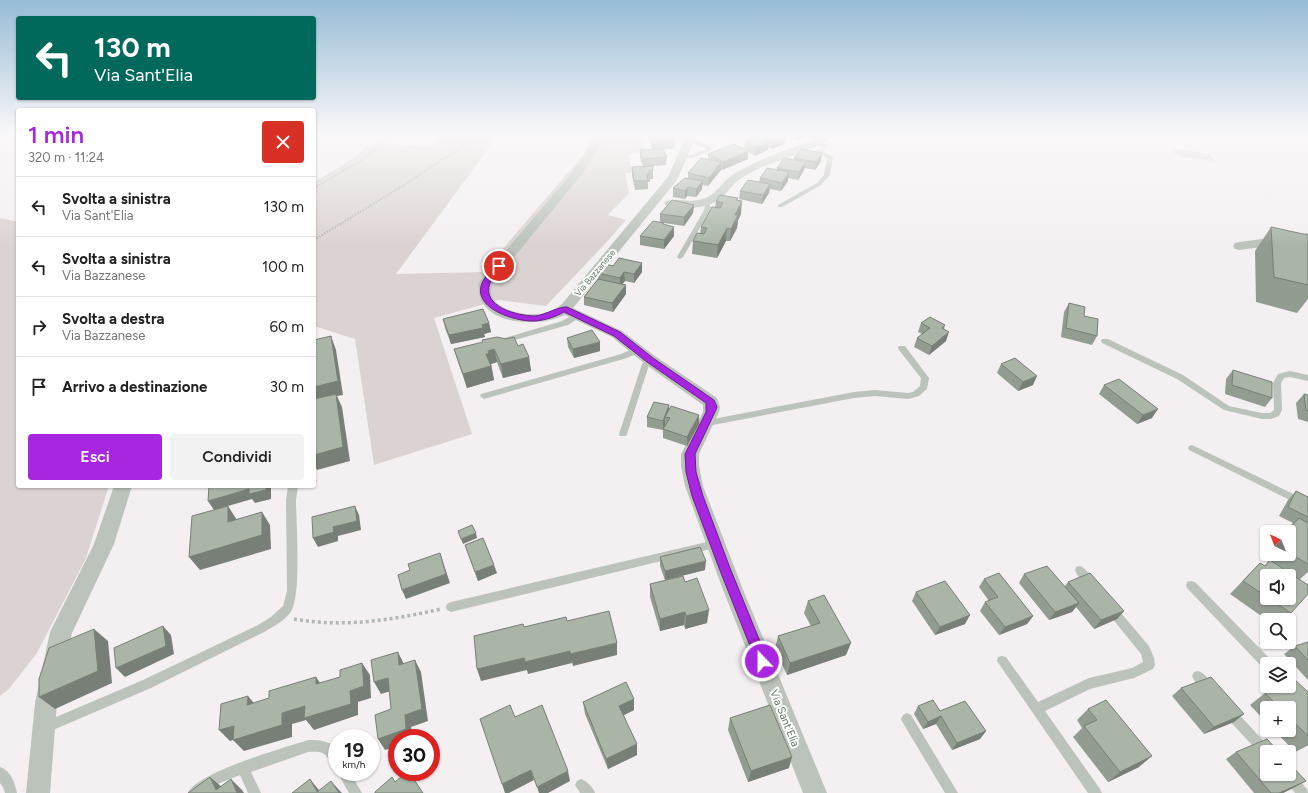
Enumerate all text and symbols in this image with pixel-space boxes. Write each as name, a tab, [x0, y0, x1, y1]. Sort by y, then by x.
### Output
text: 130 m	[94, 30, 171, 64]
icon: left	[28, 32, 80, 84]
text: Via Sant'Elia	[94, 64, 193, 86]
text: 1 min	[28, 120, 84, 149]
button: close	[262, 121, 304, 163]
text: 320 m · 11:24	[28, 150, 104, 165]
text: Svolta a sinistra	[62, 190, 171, 208]
icon: left	[28, 196, 50, 218]
text: 130 m	[264, 198, 304, 216]
text: Via Sant'Elia	[62, 208, 133, 223]
street label: Via Bazzanese	[572, 247, 617, 298]
pin	[482, 249, 516, 283]
text: Svolta a sinistra	[62, 250, 171, 268]
icon: arrive	[488, 255, 510, 277]
icon: left	[28, 256, 50, 278]
text: 100 m	[262, 258, 304, 276]
text: Via Bazzanese	[62, 268, 145, 283]
text: Svolta a destra	[62, 310, 165, 328]
icon: right	[28, 316, 50, 338]
text: 60 m	[269, 318, 304, 336]
text: Via Bazzanese	[62, 328, 145, 343]
icon: arrive	[28, 376, 50, 398]
text: Arrivo a destinazione	[62, 378, 207, 396]
text: 30 m	[270, 378, 304, 396]
button: Esci	[28, 434, 162, 480]
button: Condividi	[170, 434, 304, 480]
north arrow	[1260, 525, 1296, 561]
map controls	[1260, 525, 1296, 781]
button: sound	[1260, 569, 1296, 605]
button: search	[1260, 613, 1296, 649]
position arrow	[741, 640, 783, 682]
button: layers	[1260, 657, 1296, 693]
street label: Via Sant'Elia	[767, 688, 802, 749]
button: +	[1260, 701, 1296, 737]
speed limit sign: 30	[388, 729, 440, 781]
text: 19	[344, 738, 364, 762]
button: −	[1260, 745, 1296, 781]
text: km/h	[343, 758, 365, 771]

